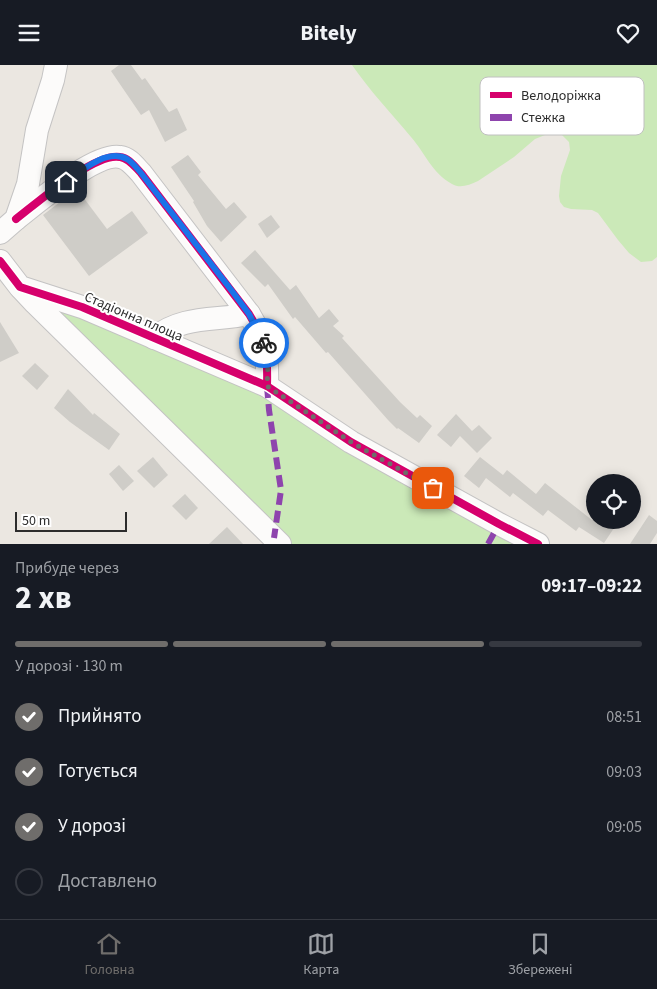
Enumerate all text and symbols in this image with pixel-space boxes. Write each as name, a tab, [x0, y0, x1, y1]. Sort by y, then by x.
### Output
text: Bitely	[300, 17, 357, 49]
icon: menu	[15, 19, 43, 47]
icon: heart	[614, 19, 642, 47]
legend	[480, 77, 644, 135]
text: Велодоріжка	[521, 86, 601, 106]
text: Стежка	[521, 108, 565, 128]
pin	[45, 161, 87, 203]
icon: home	[52, 168, 80, 196]
street label: Стадіонна площа	[81, 287, 186, 347]
courier	[239, 318, 289, 368]
icon: bike	[250, 329, 278, 357]
pin	[412, 467, 454, 509]
icon: bag	[419, 474, 447, 502]
map controls	[586, 474, 641, 529]
button: locate	[586, 474, 641, 529]
scale bar	[15, 509, 128, 532]
text: 50 m	[22, 511, 50, 531]
text: Прибуде через	[15, 557, 119, 579]
text: 09:17–09:22	[541, 573, 642, 600]
text: 2 хв	[15, 575, 72, 621]
text: У дорозі · 130 m	[15, 655, 123, 677]
icon: check	[15, 703, 43, 731]
text: Прийнято	[58, 703, 142, 730]
text: 08:51	[606, 706, 642, 728]
icon: check	[15, 758, 43, 786]
text: Готується	[58, 758, 138, 785]
text: 09:03	[606, 761, 642, 783]
icon: check	[15, 813, 43, 841]
text: У дорозі	[58, 813, 126, 840]
text: 09:05	[606, 816, 642, 838]
text: Доставлено	[58, 868, 157, 895]
tab: Головна	[84, 930, 135, 980]
tab: Карта	[303, 930, 339, 980]
tab: Збережені	[508, 930, 573, 980]

